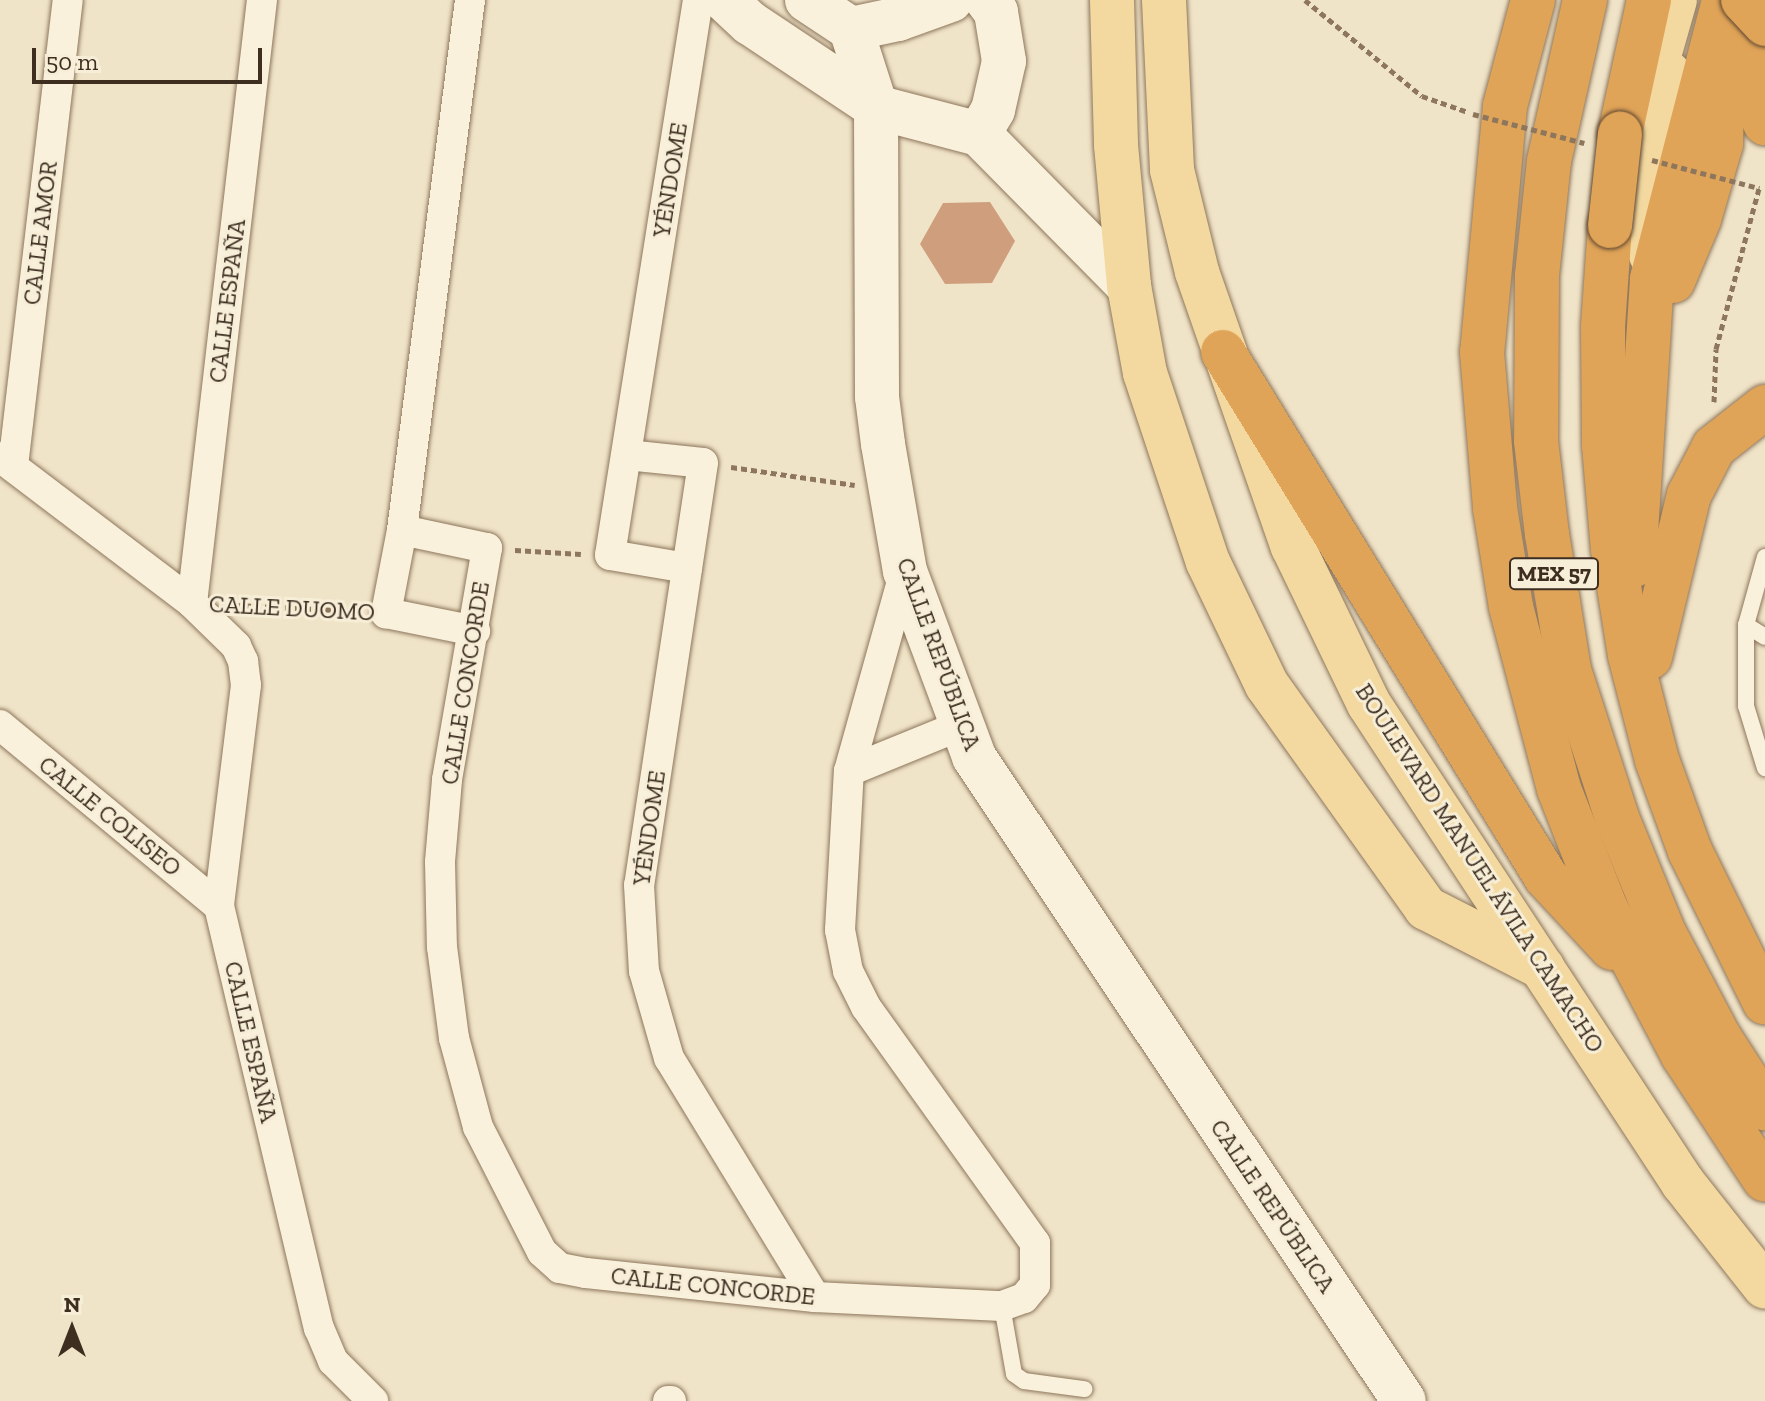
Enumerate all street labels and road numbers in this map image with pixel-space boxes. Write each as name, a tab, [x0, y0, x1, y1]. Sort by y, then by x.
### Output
street label: YÉNDOME	[647, 120, 693, 240]
street label: CALLE AMOR	[17, 159, 63, 307]
street label: CALLE ESPAÑA	[203, 218, 251, 384]
street label: CALLE REPÚBLICA	[891, 554, 987, 754]
road number: MEX 57	[1508, 556, 1600, 592]
street label: CALLE CONCORDE	[435, 579, 495, 787]
street label: CALLE DUOMO	[208, 589, 376, 627]
street label: BOULEVARD MANUEL ÁVILA CAMACHO	[1349, 677, 1611, 1059]
street label: CALLE COLISEO	[33, 750, 187, 882]
street label: YÉNDOME	[627, 769, 671, 887]
street label: CALLE ESPAÑA	[218, 959, 284, 1125]
street label: CALLE REPÚBLICA	[1204, 1114, 1342, 1298]
street label: CALLE CONCORDE	[609, 1261, 817, 1311]

